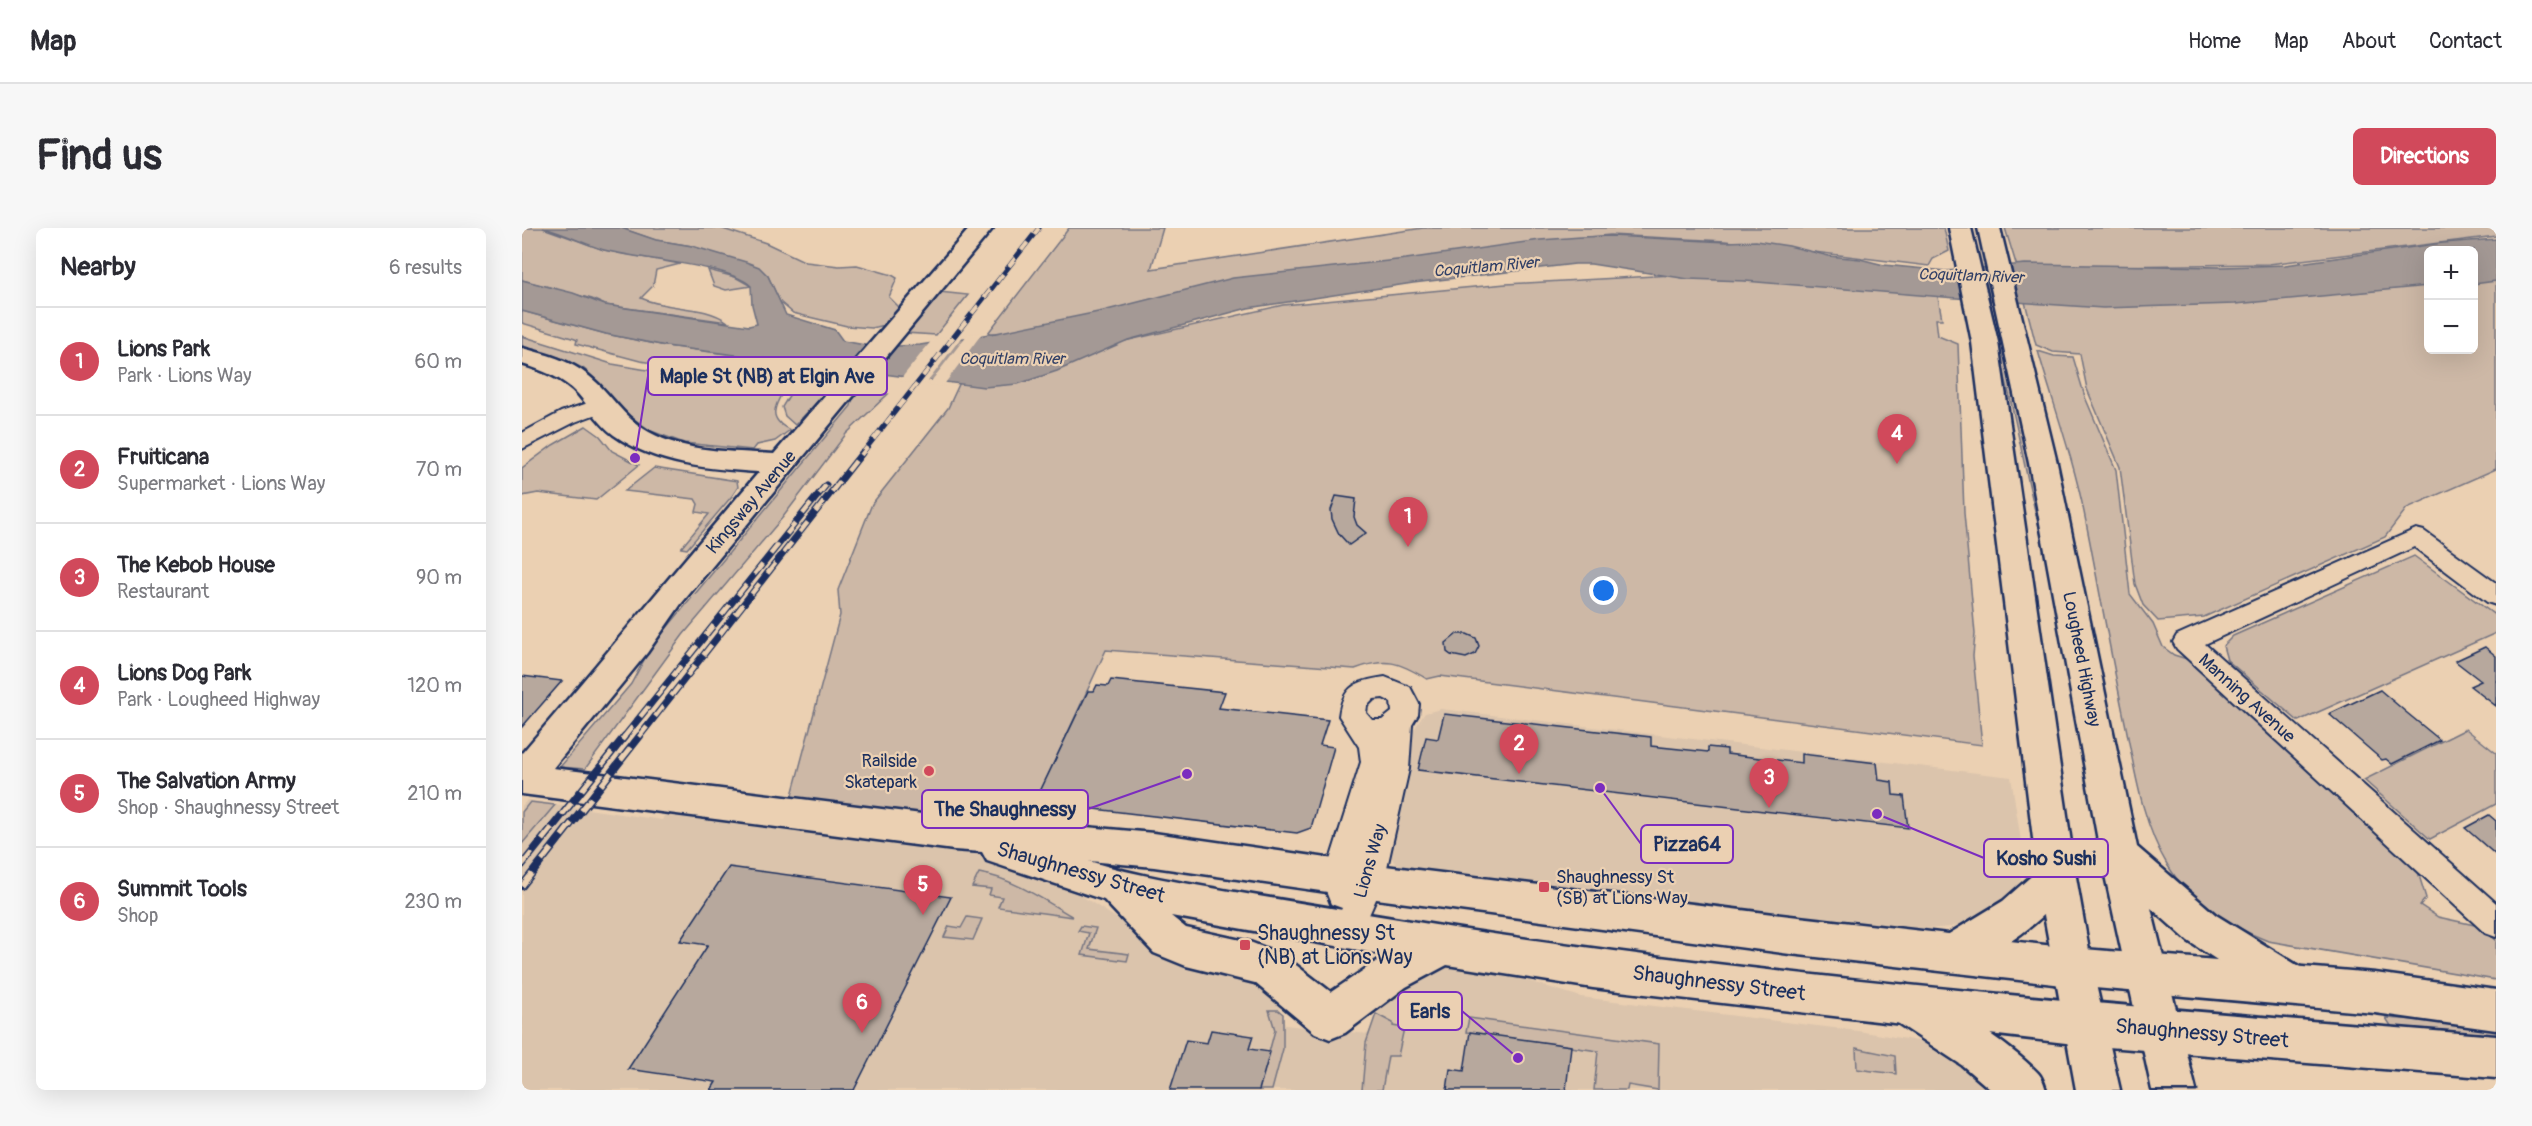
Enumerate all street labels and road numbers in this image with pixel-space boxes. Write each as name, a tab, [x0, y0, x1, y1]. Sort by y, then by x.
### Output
street label: Kingsway Avenue	[701, 446, 802, 559]
street label: Lougheed Highway	[2057, 589, 2106, 729]
street label: Manning Avenue	[2193, 649, 2300, 748]
street label: Lions Way	[1349, 821, 1392, 901]
street label: Shaughnessy Street	[993, 836, 1169, 910]
street label: Shaughnessy Street	[1631, 959, 1808, 1008]
street label: Shaughnessy Street	[2114, 1012, 2290, 1055]

